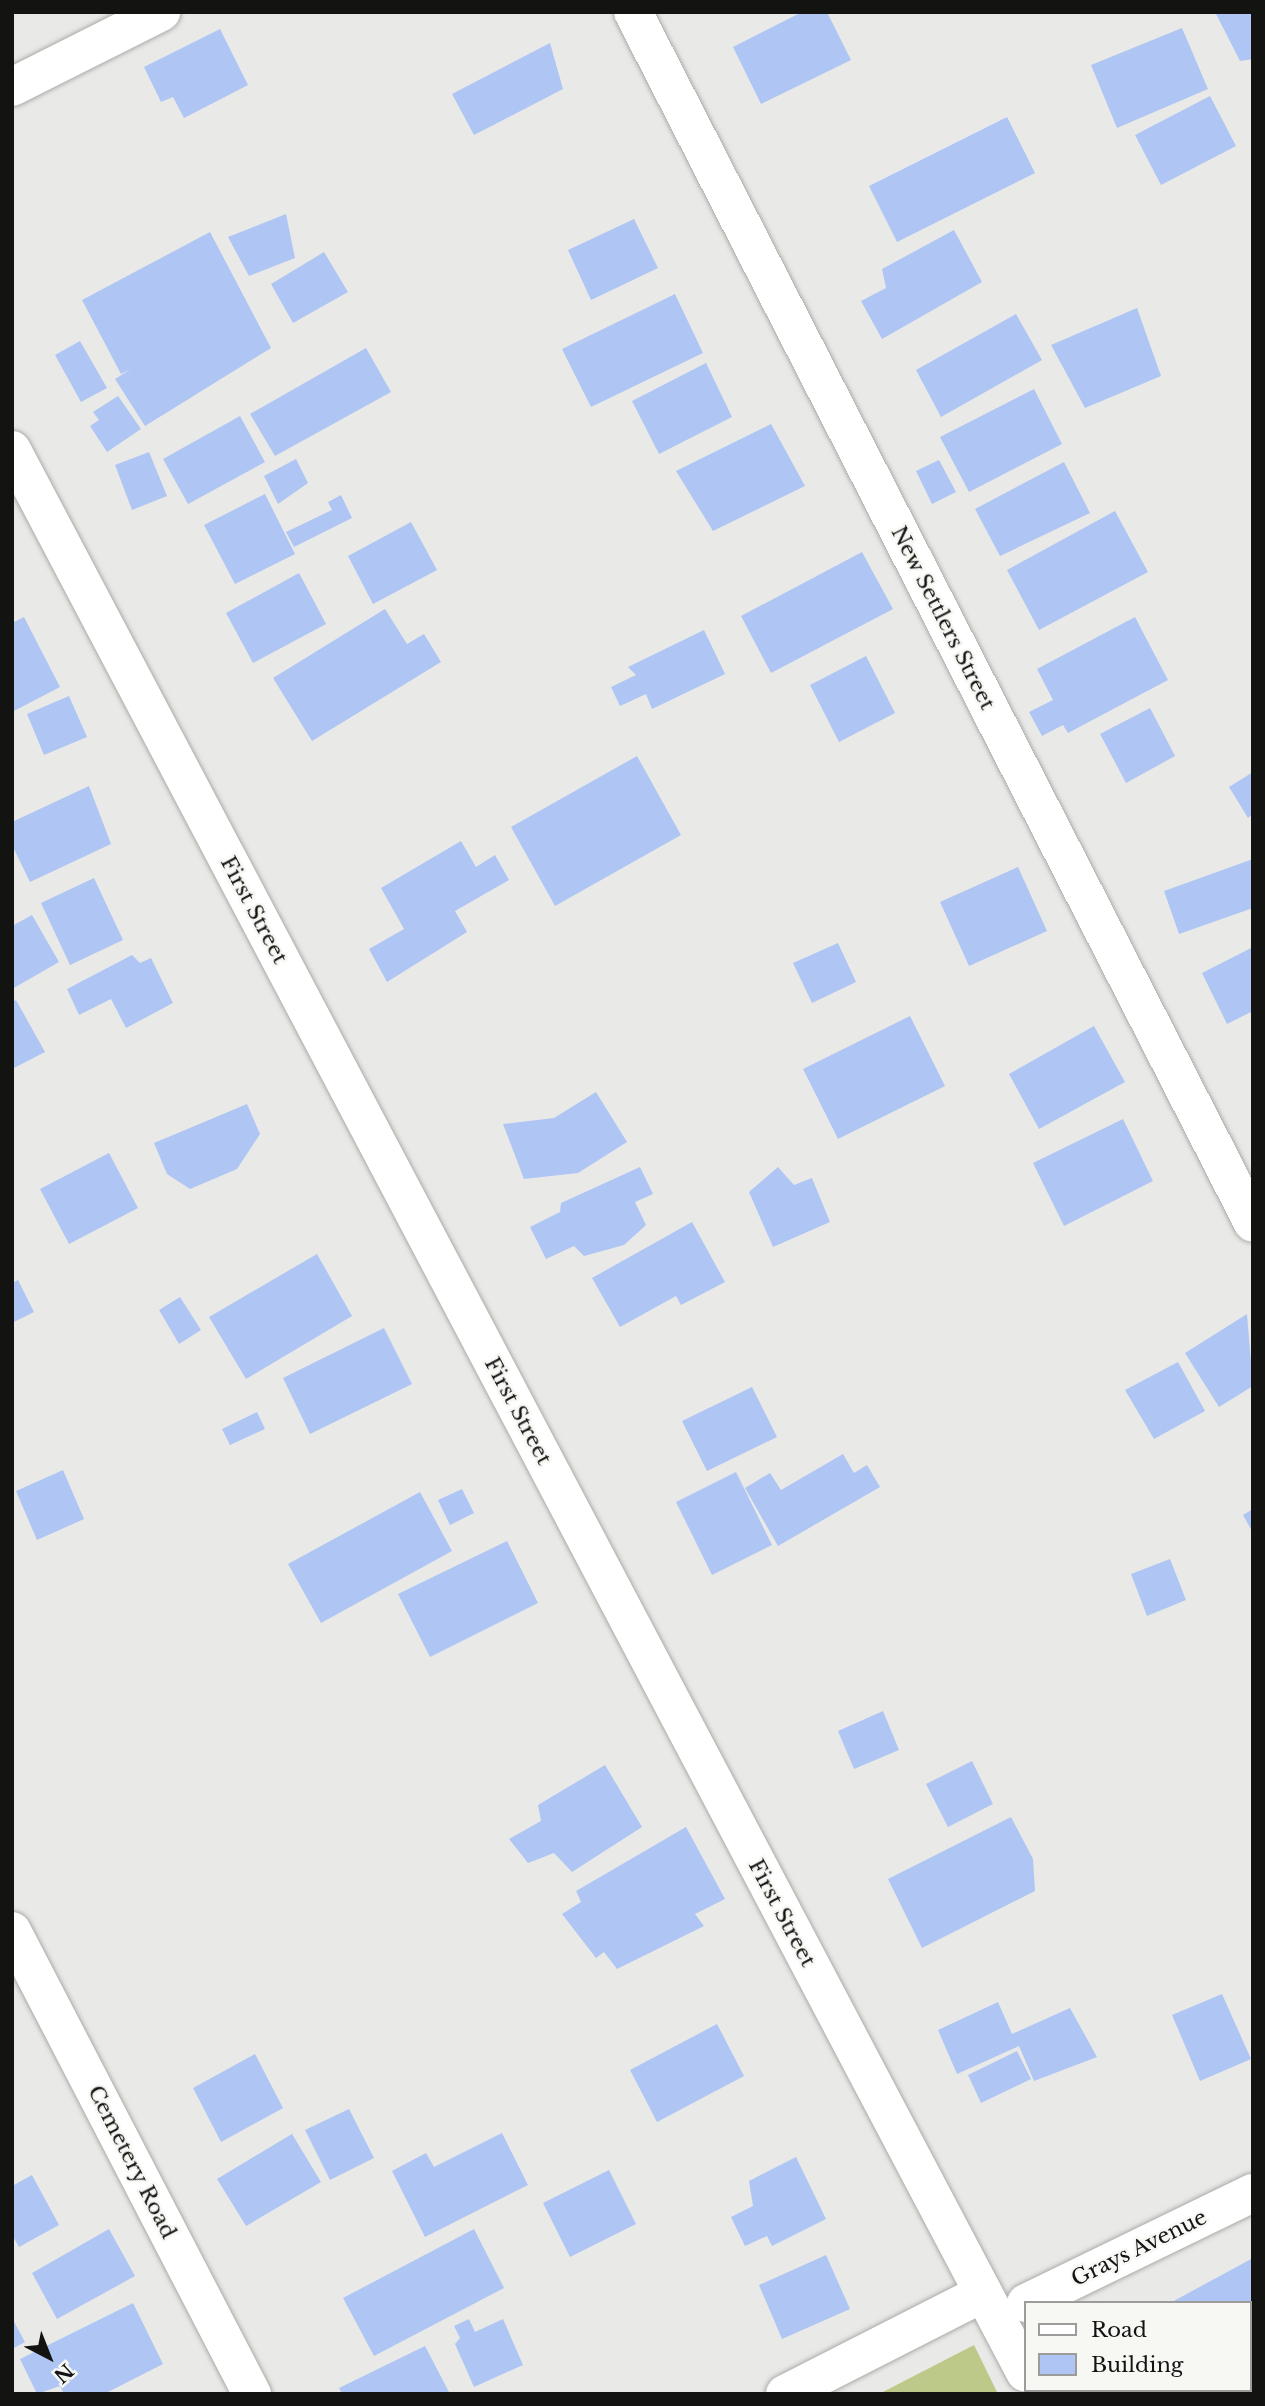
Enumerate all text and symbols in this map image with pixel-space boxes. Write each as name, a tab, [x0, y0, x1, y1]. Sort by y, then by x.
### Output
street label: New Settlers Street	[886, 522, 1000, 714]
street label: First Street	[215, 852, 293, 968]
street label: First Street	[479, 1353, 557, 1469]
street label: First Street	[743, 1855, 821, 1971]
street label: Cemetery Road	[82, 2081, 182, 2243]
street label: Grays Avenue	[1067, 2204, 1211, 2292]
legend	[1024, 2301, 1251, 2392]
text: Road	[1091, 2317, 1147, 2343]
north arrow	[14, 2322, 84, 2392]
text: Building	[1091, 2352, 1183, 2378]
text: N	[49, 2358, 78, 2388]

